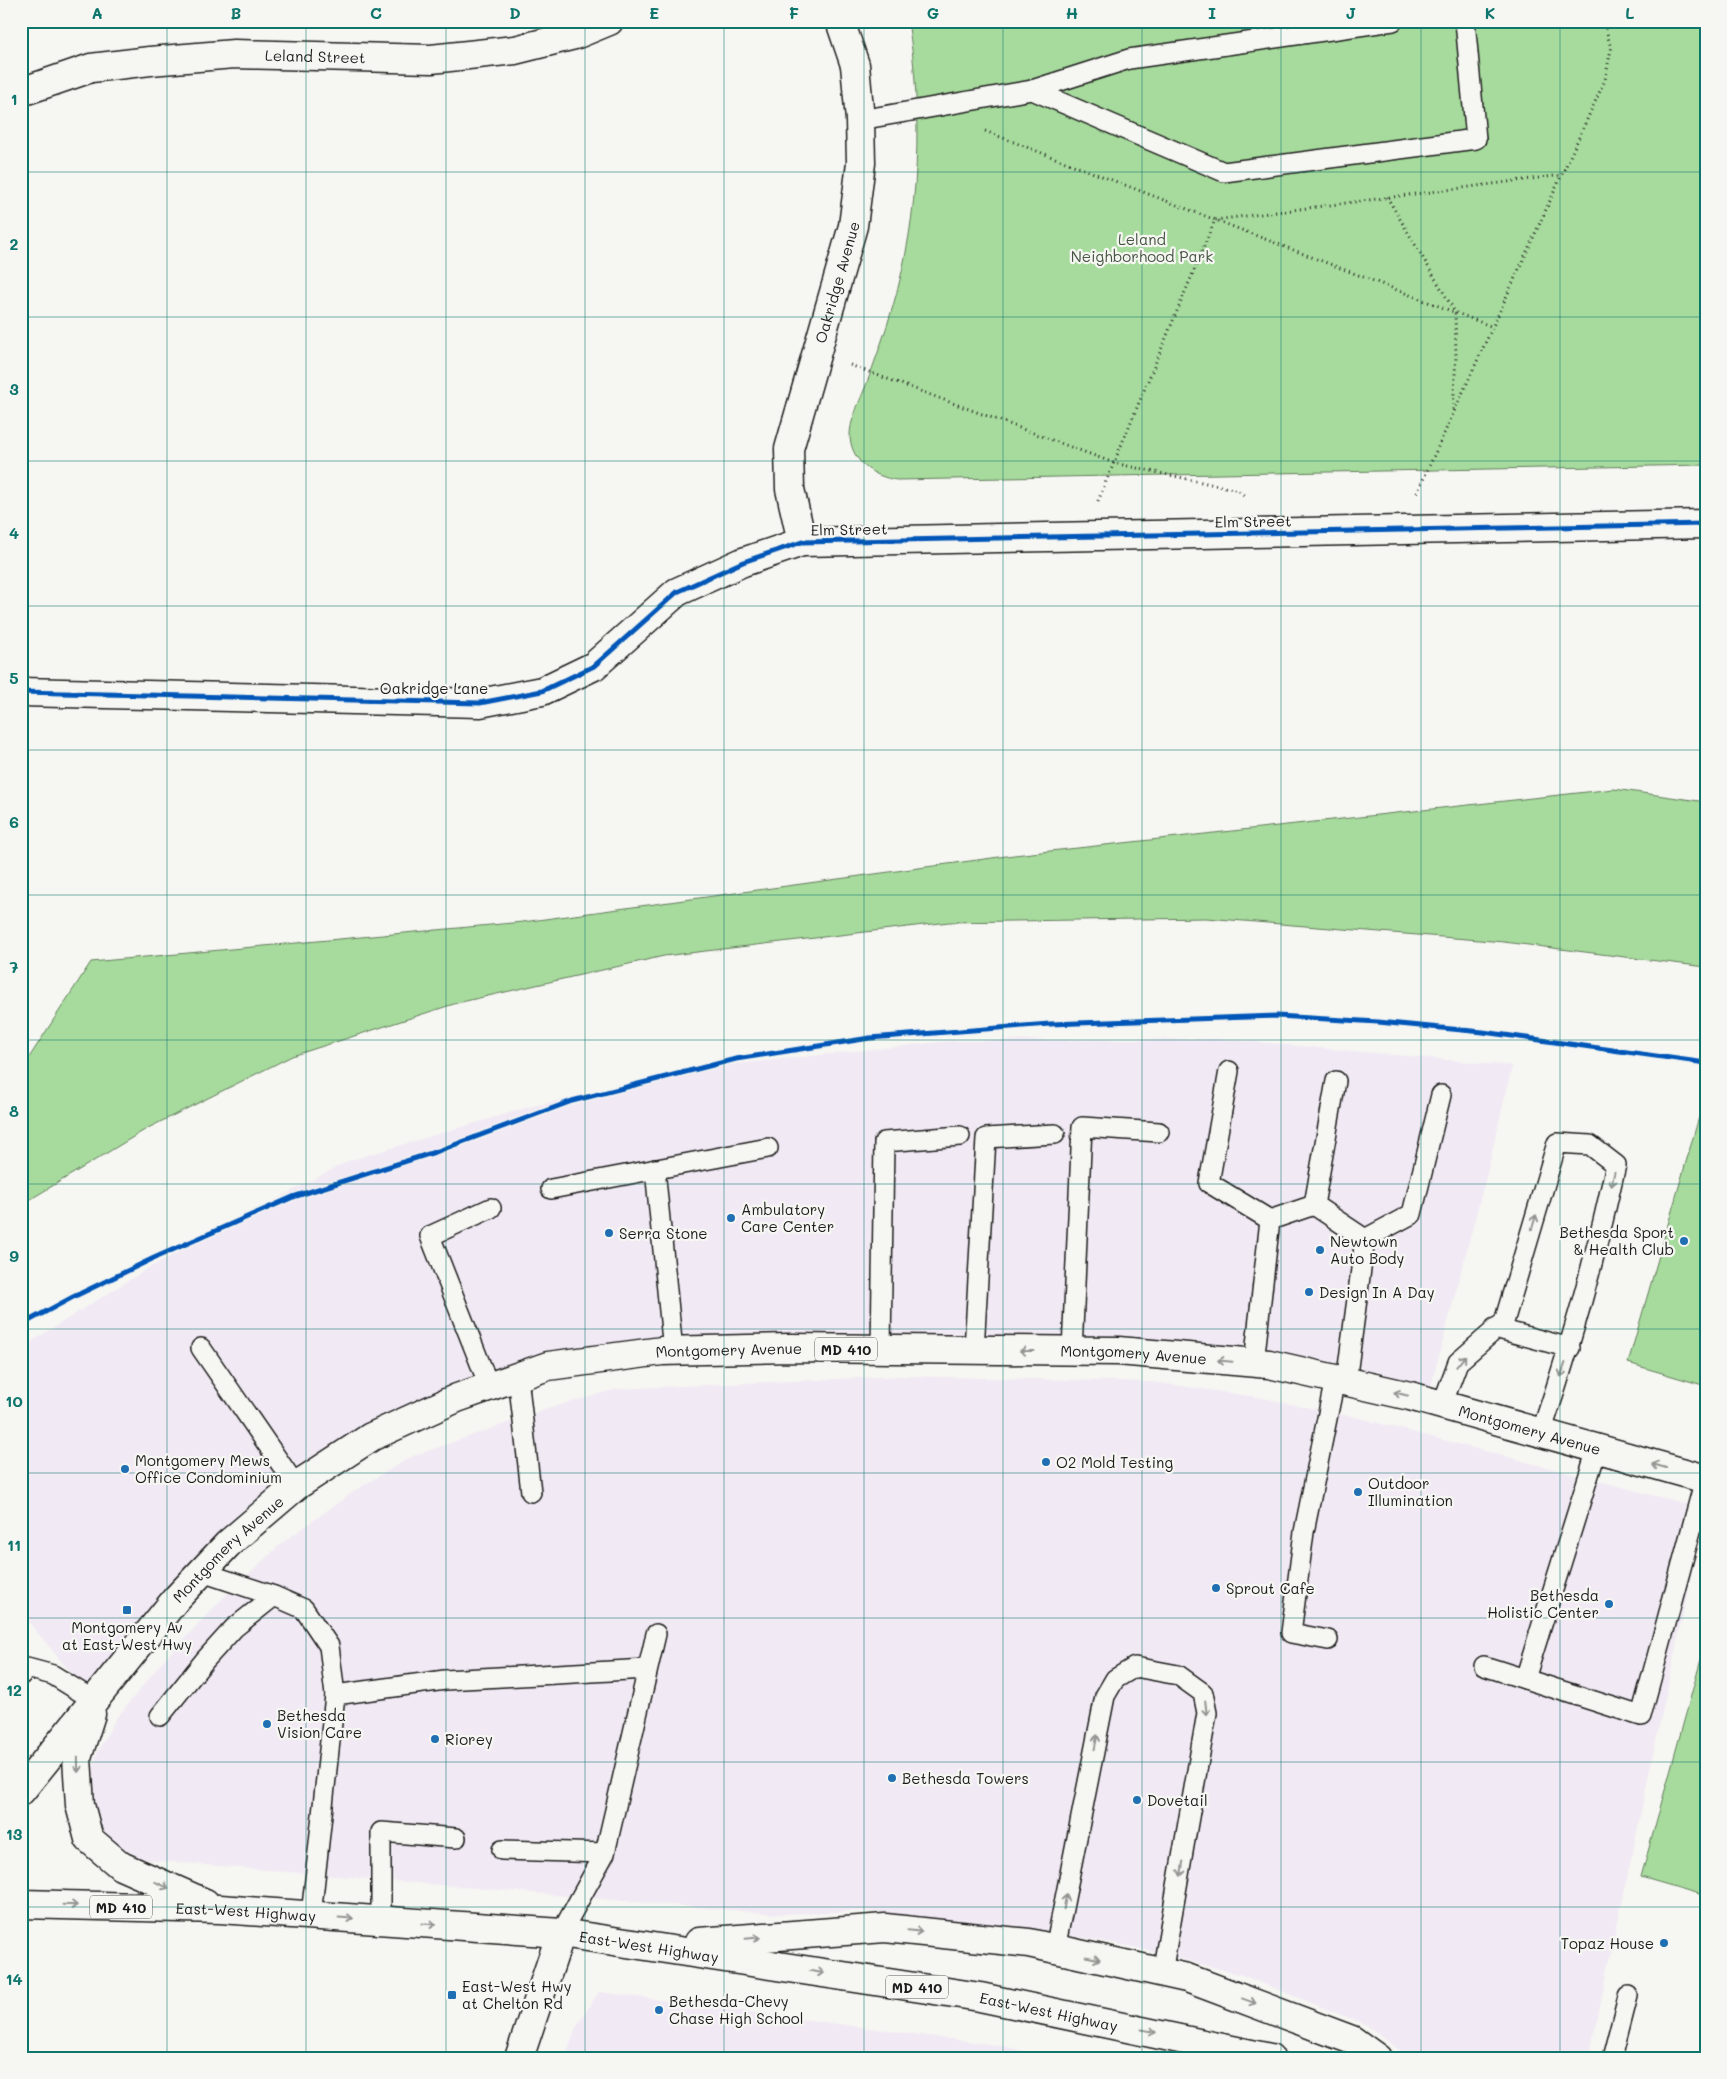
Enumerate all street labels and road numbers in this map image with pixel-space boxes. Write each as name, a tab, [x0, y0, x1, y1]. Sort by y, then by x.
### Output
street label: Leland Street	[265, 45, 366, 67]
street label: Oakridge Avenue	[810, 219, 864, 345]
street label: Elm Street	[1214, 510, 1292, 532]
street label: Elm Street	[810, 518, 888, 540]
street label: Oakridge Lane	[380, 678, 488, 698]
street label: Montgomery Avenue	[654, 1338, 802, 1362]
road number: MD 410	[815, 1338, 877, 1360]
street label: Montgomery Avenue	[1060, 1340, 1208, 1369]
street label: Montgomery Avenue	[1457, 1400, 1603, 1459]
street label: Montgomery Avenue	[168, 1491, 288, 1607]
road number: MD 410	[90, 1895, 152, 1918]
street label: East-West Highway	[175, 1898, 317, 1926]
street label: East-West Highway	[578, 1926, 720, 1967]
road number: MD 410	[886, 1975, 948, 1998]
street label: East-West Highway	[978, 1987, 1120, 2036]

